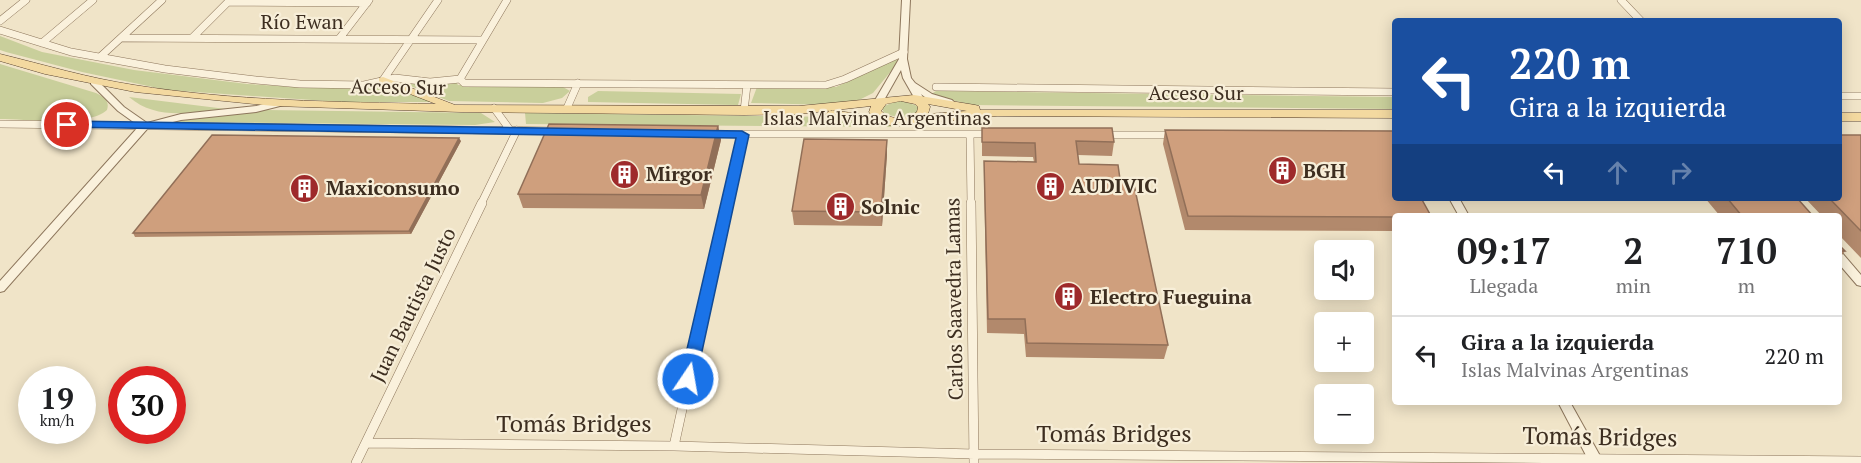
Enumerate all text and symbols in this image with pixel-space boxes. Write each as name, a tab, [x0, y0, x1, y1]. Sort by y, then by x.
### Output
street label: Río Ewan	[261, 8, 344, 35]
text: 220 m	[1509, 35, 1630, 91]
icon: left	[1410, 42, 1488, 120]
street label: Acceso Sur	[350, 72, 446, 101]
street label: Acceso Sur	[1148, 79, 1244, 106]
text: Gira a la izquierda	[1509, 89, 1727, 125]
pin	[41, 99, 92, 150]
street label: Islas Malvinas Argentinas	[763, 104, 991, 131]
icon: arrive	[50, 108, 83, 141]
building icon: BGH	[1266, 155, 1298, 187]
icon: left	[1538, 156, 1571, 189]
icon: ahead	[1601, 156, 1634, 189]
icon: right	[1664, 156, 1697, 189]
place label: BGH	[1303, 157, 1346, 184]
building icon: Mirgor	[609, 158, 641, 190]
place label: Mirgor	[646, 160, 712, 187]
building icon: AUDIVIC	[1034, 170, 1066, 202]
building icon: Maxiconsumo	[289, 172, 321, 204]
place label: AUDIVIC	[1071, 172, 1157, 199]
place label: Maxiconsumo	[326, 174, 460, 201]
building icon: Solnic	[824, 191, 856, 223]
place label: Solnic	[861, 193, 920, 220]
street label: Carlos Saavedra Lamas	[938, 197, 969, 401]
street label: Juan Bautista Justo	[363, 223, 462, 387]
text: 09:17	[1457, 227, 1551, 274]
text: 2	[1623, 227, 1644, 274]
text: 710	[1716, 227, 1777, 274]
map controls	[1314, 240, 1374, 444]
button: sound	[1314, 240, 1374, 300]
text: Llegada	[1469, 272, 1538, 299]
text: min	[1616, 272, 1651, 299]
text: m	[1738, 272, 1755, 299]
building icon: Electro Fueguina	[1053, 281, 1085, 313]
place label: Electro Fueguina	[1090, 283, 1252, 310]
button: +	[1314, 312, 1374, 372]
text: Gira a la izquierda	[1461, 327, 1654, 356]
icon: left	[1410, 339, 1443, 372]
text: 220 m	[1764, 341, 1824, 370]
position arrow	[656, 347, 720, 411]
text: Islas Malvinas Argentinas	[1461, 356, 1689, 383]
speed limit sign: 30	[108, 366, 186, 444]
text: 19	[40, 378, 74, 418]
button: −	[1314, 384, 1374, 444]
street label: Tomás Bridges	[496, 407, 652, 439]
text: km/h	[40, 410, 74, 430]
street label: Tomás Bridges	[1036, 417, 1192, 449]
street label: Tomás Bridges	[1522, 419, 1678, 453]

